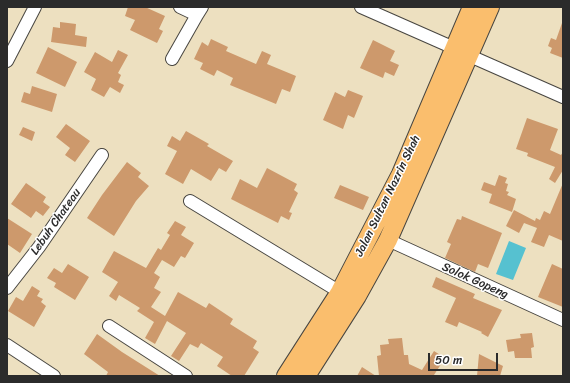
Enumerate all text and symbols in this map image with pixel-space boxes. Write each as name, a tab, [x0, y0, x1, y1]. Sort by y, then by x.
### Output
street label: Jalan Sultan Nazrin Shah	[352, 133, 424, 259]
street label: Lebuh Chateau	[28, 186, 84, 258]
street label: Solok Gopeng	[440, 260, 510, 302]
scale bar	[430, 345, 500, 371]
text: 50 m	[435, 349, 462, 371]

